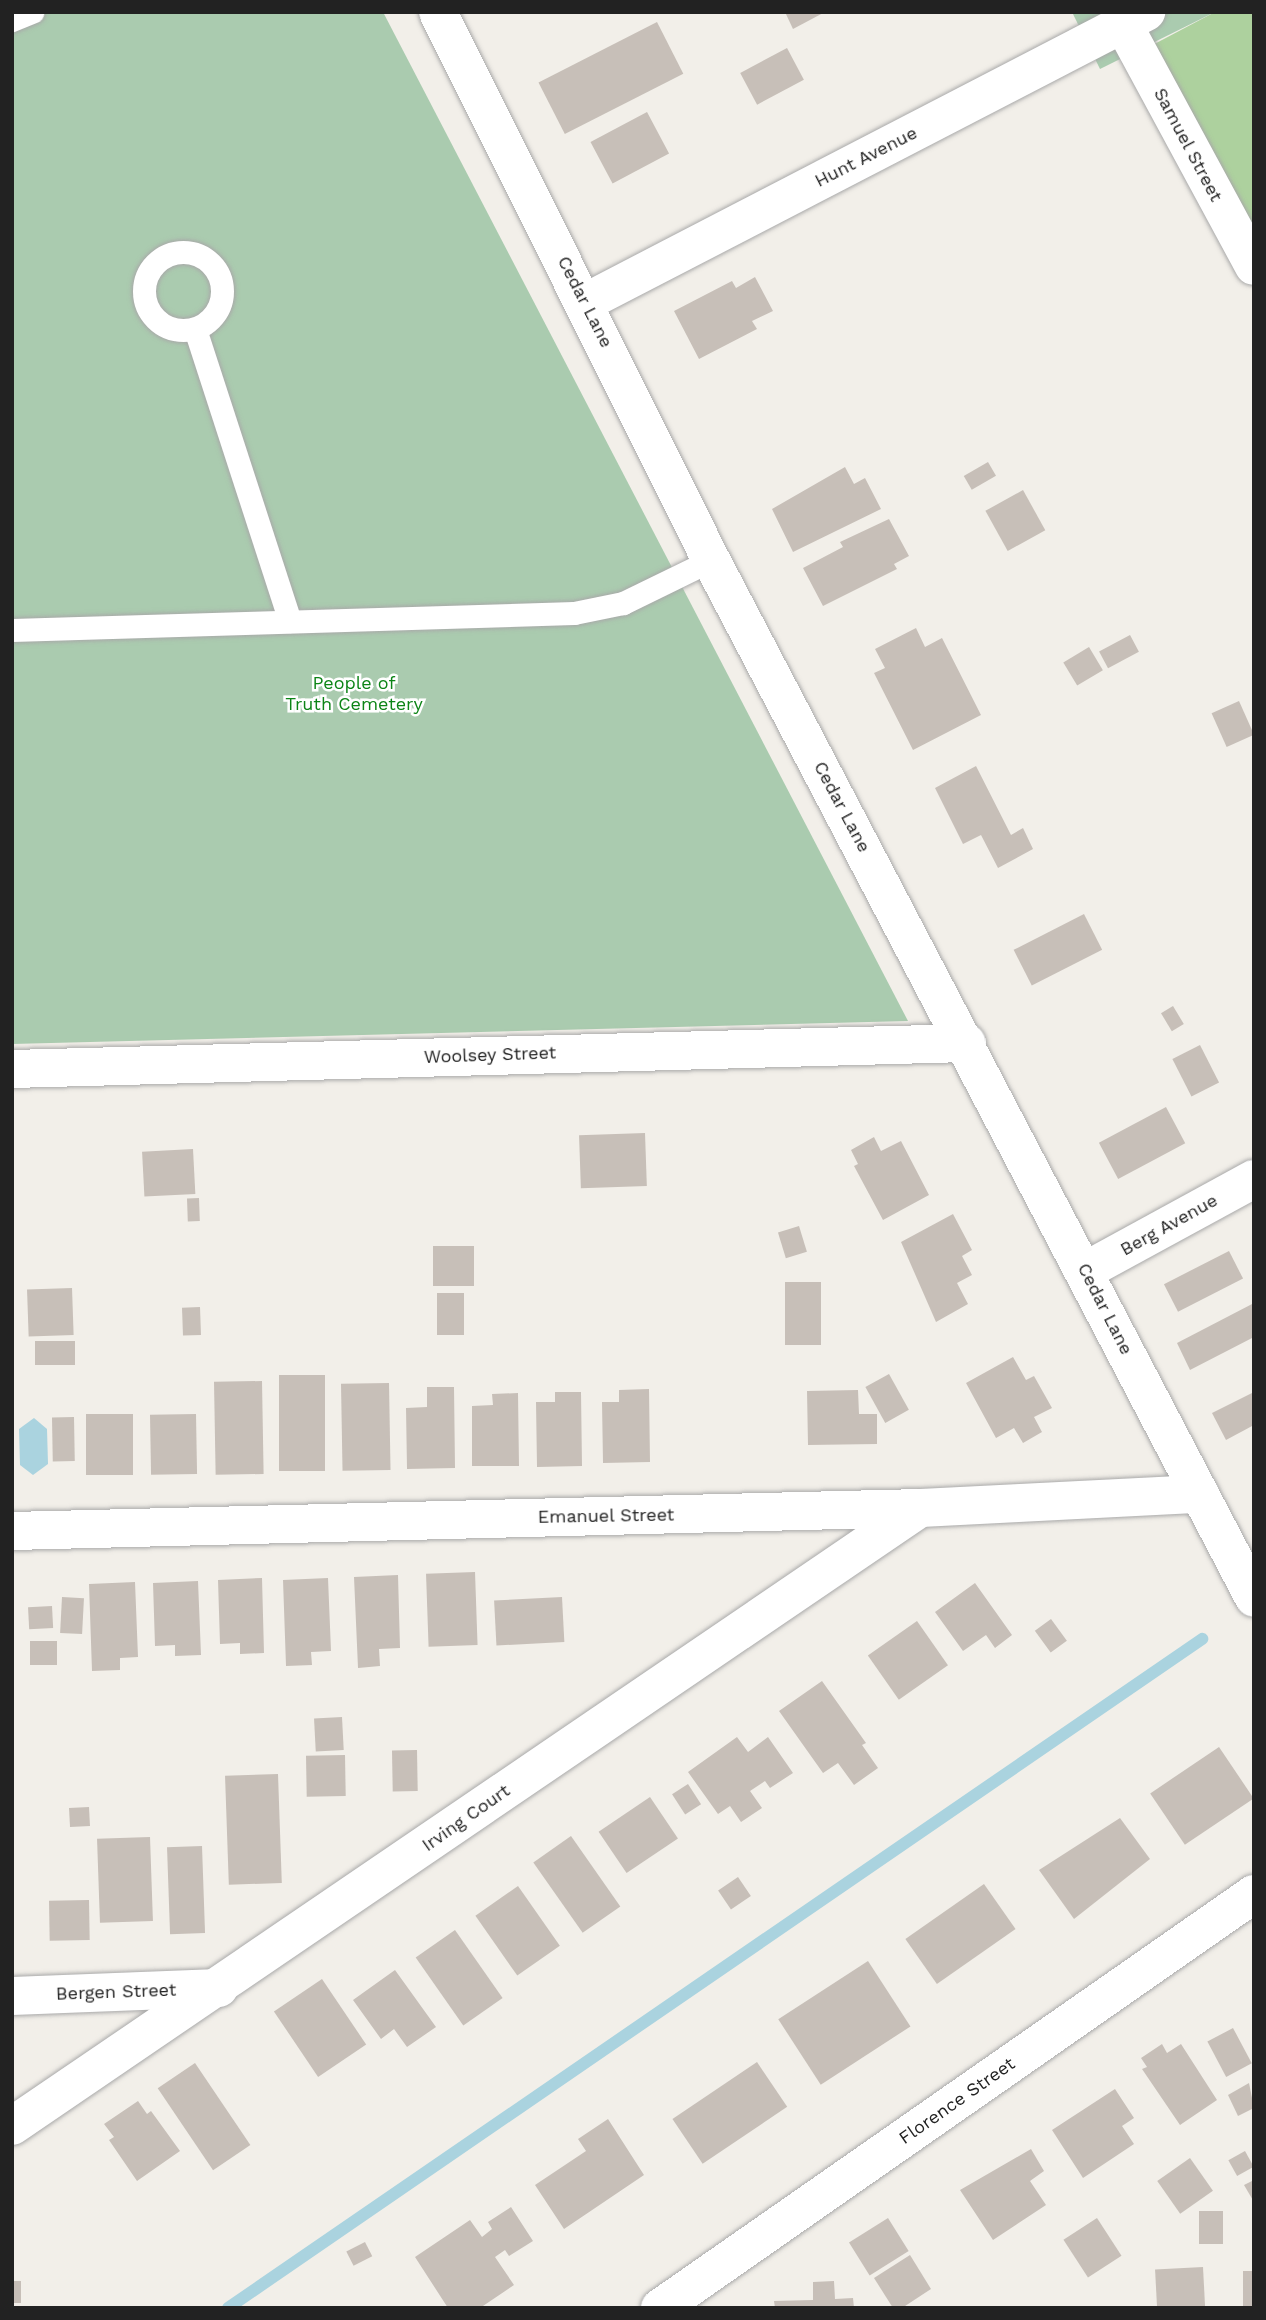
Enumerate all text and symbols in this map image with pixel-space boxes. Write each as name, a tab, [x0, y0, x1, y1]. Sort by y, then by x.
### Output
street label: Samuel Street	[1149, 84, 1227, 206]
street label: Hunt Avenue	[811, 122, 921, 192]
street label: Cedar Lane	[553, 252, 617, 352]
park label: People of Truth Cemetery	[285, 673, 423, 716]
street label: Cedar Lane	[809, 758, 875, 856]
street label: Woolsey Street	[423, 1042, 557, 1068]
street label: Berg Avenue	[1116, 1189, 1222, 1261]
street label: Cedar Lane	[1073, 1259, 1137, 1359]
street label: Emanuel Street	[537, 1504, 675, 1528]
street label: Irving Court	[418, 1780, 514, 1856]
street label: Bergen Street	[55, 1979, 177, 2005]
street label: Florence Street	[895, 2053, 1019, 2149]

